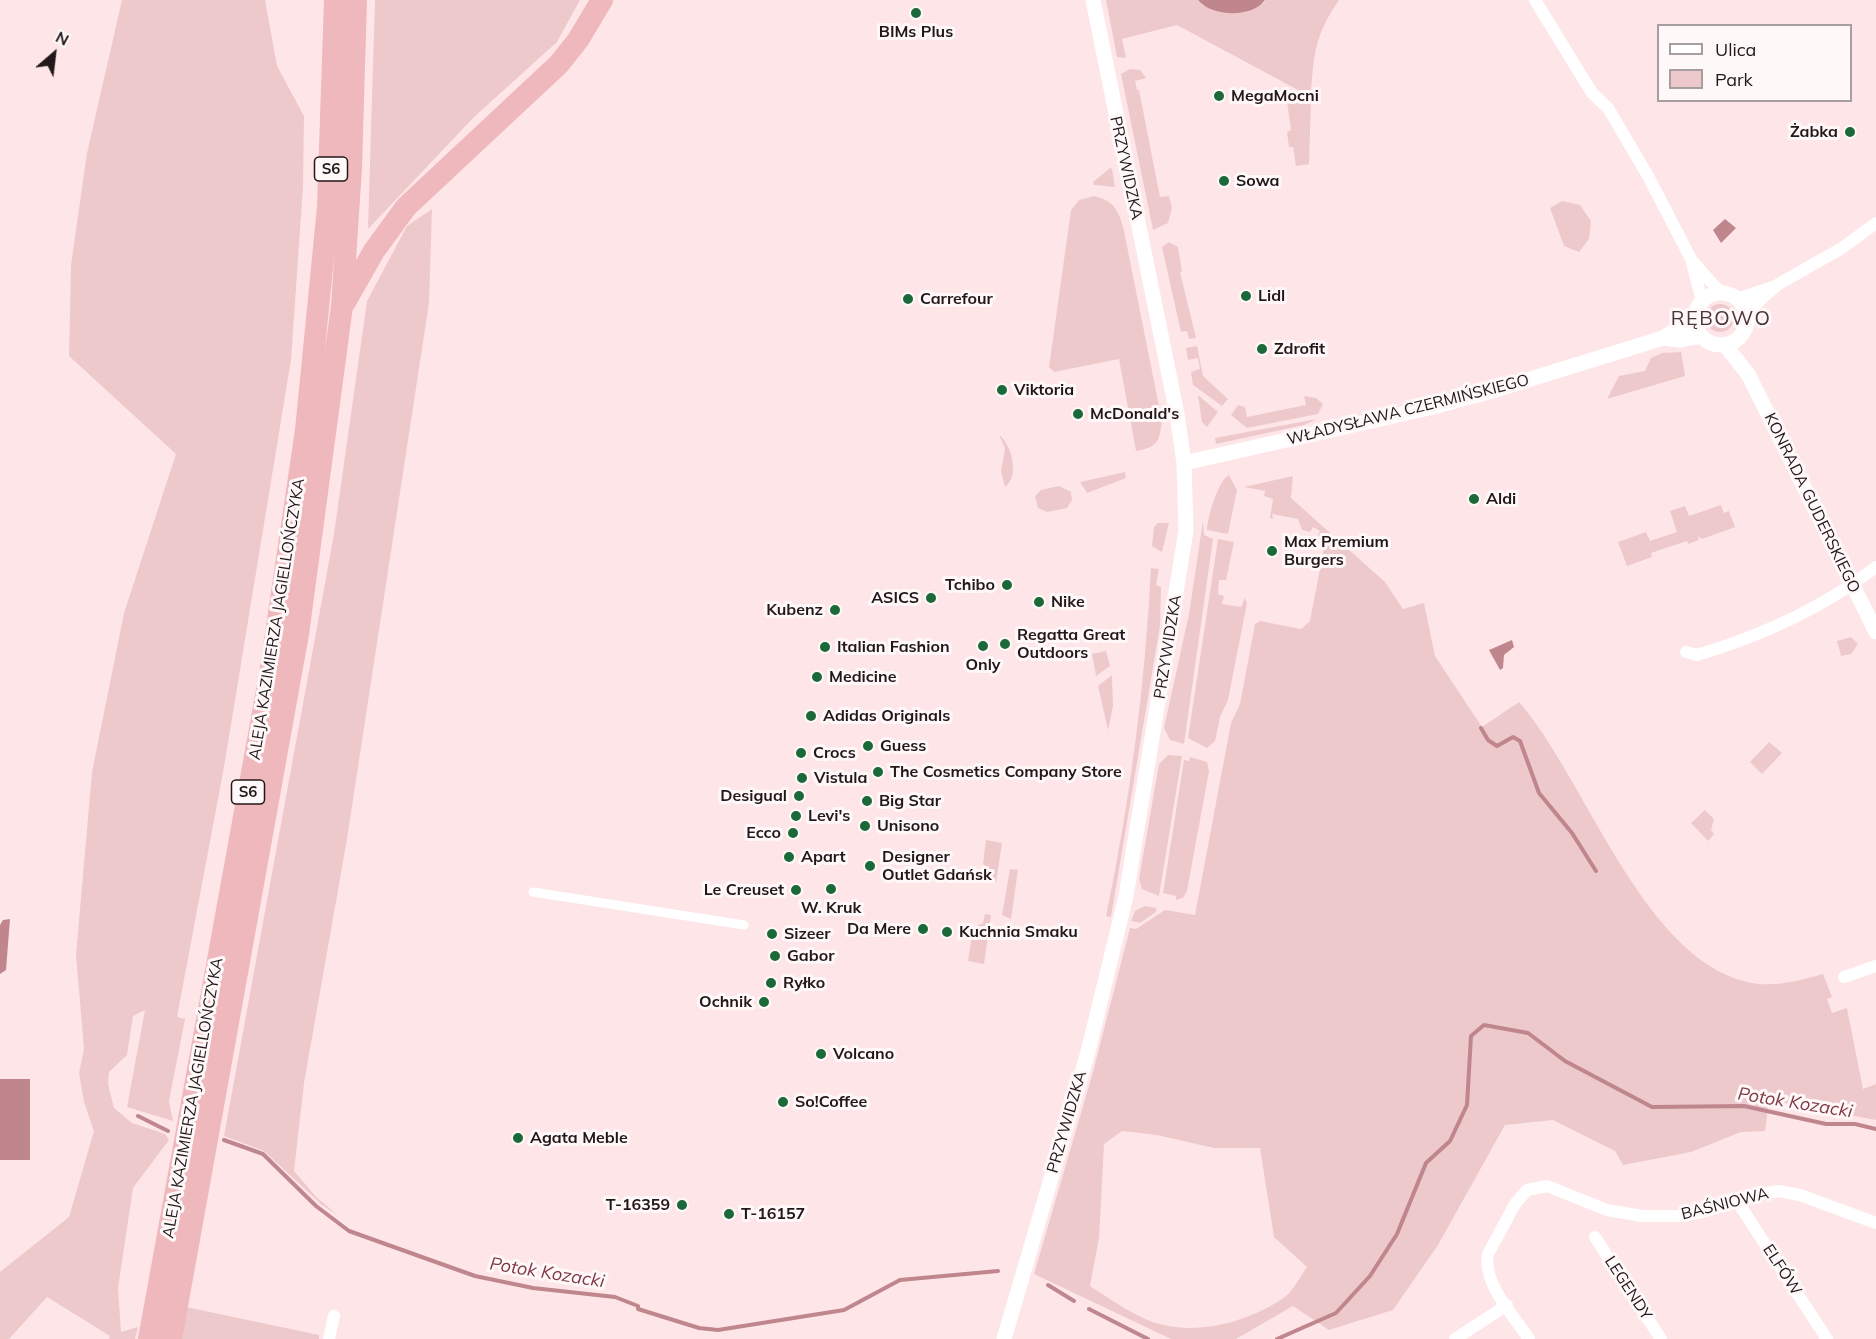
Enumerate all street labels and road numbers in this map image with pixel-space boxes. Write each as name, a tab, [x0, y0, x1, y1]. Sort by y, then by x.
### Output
street label: PRZYWIDZKA	[1106, 114, 1146, 222]
road number: S6	[314, 157, 348, 181]
street label: WŁADYSŁAWA CZERMIŃSKIEGO	[1285, 371, 1531, 449]
street label: KONRADA GUDERSKIEGO	[1760, 410, 1864, 596]
street label: ALEJA KAZIMIERZA JAGIELLOŃCZYKA	[245, 477, 309, 761]
street label: PRZYWIDZKA	[1150, 593, 1186, 701]
road number: S6	[232, 780, 264, 804]
street label: ALEJA KAZIMIERZA JAGIELLOŃCZYKA	[159, 956, 227, 1240]
street label: PRZYWIDZKA	[1043, 1069, 1091, 1175]
street label: BAŚNIOWA	[1679, 1184, 1771, 1224]
street label: ELFÓW	[1758, 1241, 1806, 1299]
street label: LEGENDY	[1600, 1253, 1656, 1323]

